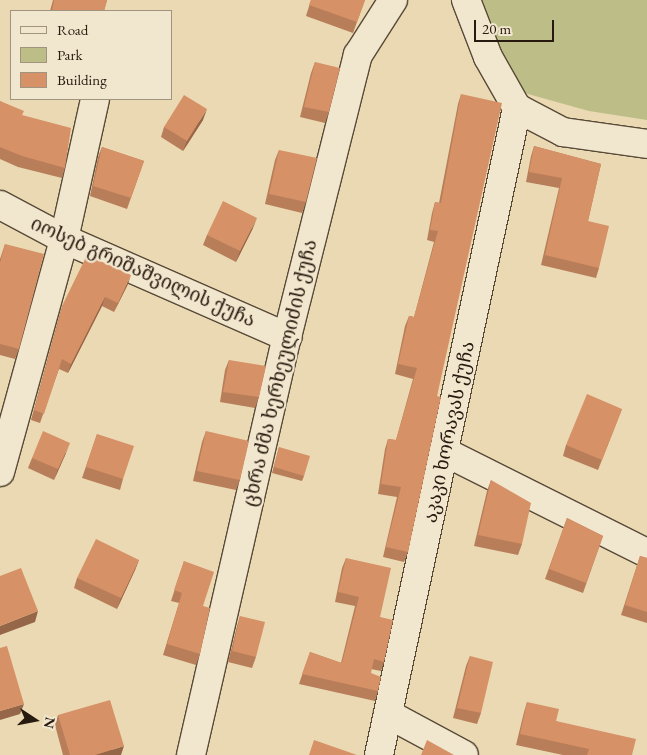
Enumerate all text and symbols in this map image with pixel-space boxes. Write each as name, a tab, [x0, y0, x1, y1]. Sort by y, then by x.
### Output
legend	[10, 10, 172, 100]
scale bar	[477, 10, 557, 42]
text: 20 m	[482, 19, 511, 38]
text: Road	[57, 20, 88, 39]
text: Park	[57, 45, 83, 64]
text: Building	[57, 70, 107, 89]
street label: იოსებ გრიშაშვილის ქუჩა	[27, 212, 259, 332]
street label: ცხრა ძმა ხერხეულიძის ქუჩა	[238, 237, 322, 509]
street label: აკაკი ხორავას ქუჩა	[419, 339, 479, 525]
north arrow	[10, 695, 60, 745]
text: N	[40, 716, 60, 730]

